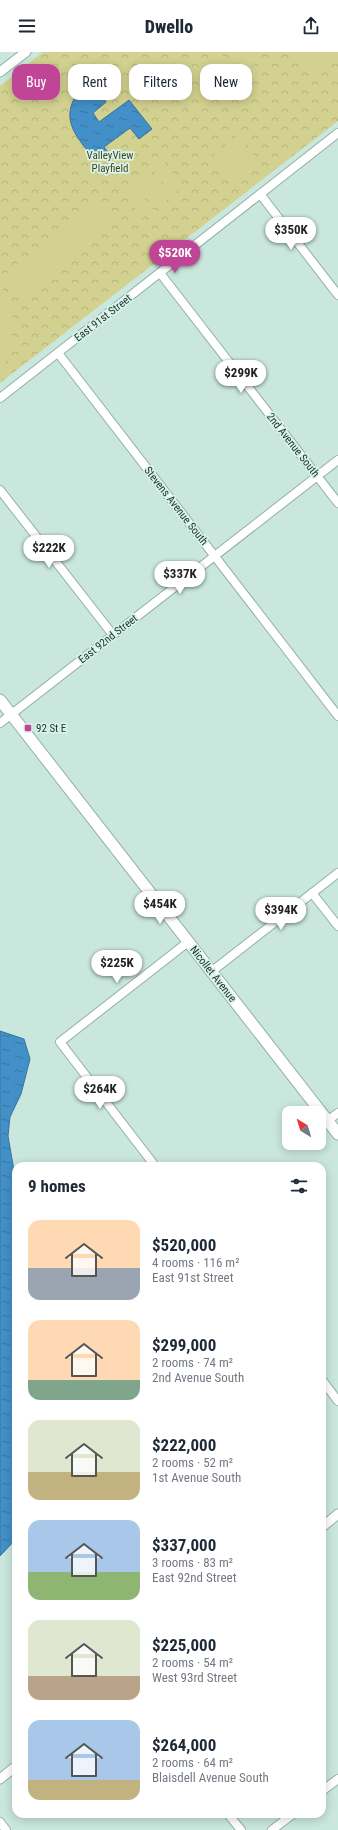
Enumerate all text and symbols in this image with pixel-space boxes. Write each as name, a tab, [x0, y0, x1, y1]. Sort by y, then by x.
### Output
icon: menu	[16, 15, 38, 37]
icon: share	[300, 15, 322, 37]
text: Dwello	[145, 16, 193, 37]
chip: Buy	[12, 64, 60, 100]
chip: Rent	[68, 64, 121, 100]
chip: Filters	[129, 64, 192, 100]
chip: New	[200, 64, 252, 100]
park label: ValleyView Playfield	[87, 149, 133, 175]
pin: $350K	[263, 217, 319, 251]
text: $350K	[274, 222, 308, 237]
pin: $520K	[147, 240, 203, 274]
text: $520K	[158, 245, 192, 260]
street label: East 91st Street	[72, 292, 134, 344]
pin: $299K	[213, 360, 269, 394]
text: $299K	[224, 365, 258, 380]
street label: 2nd Avenue South	[264, 410, 322, 480]
street label: Stevens Avenue South	[141, 464, 211, 548]
pin: $222K	[21, 535, 77, 569]
text: $222K	[32, 540, 66, 555]
pin: $337K	[152, 561, 208, 595]
text: $337K	[163, 566, 197, 581]
street label: East 92nd Street	[76, 612, 140, 666]
place label: 92 St E	[36, 722, 67, 735]
marker: 92 St E	[23, 723, 33, 733]
pin: $454K	[132, 891, 188, 925]
text: $454K	[143, 896, 177, 911]
pin: $394K	[253, 897, 309, 931]
text: $394K	[264, 902, 298, 917]
street label: Nicollet Avenue	[187, 943, 239, 1005]
pin: $225K	[89, 950, 145, 984]
text: $225K	[100, 955, 134, 970]
pin: $264K	[72, 1076, 128, 1110]
text: $264K	[83, 1081, 117, 1096]
north arrow	[282, 1106, 326, 1150]
map controls	[282, 1106, 326, 1150]
icon: filters	[288, 1175, 310, 1197]
text: 9 homes	[28, 1176, 86, 1196]
text: $520,000	[152, 1235, 216, 1255]
icon: home	[60, 1236, 108, 1284]
text: 4 rooms · 116 m²	[152, 1255, 239, 1270]
text: East 91st Street	[152, 1270, 234, 1285]
text: $299,000	[152, 1335, 216, 1355]
icon: home	[60, 1336, 108, 1384]
text: 2 rooms · 74 m²	[152, 1355, 233, 1370]
text: 2nd Avenue South	[152, 1370, 244, 1385]
text: $222,000	[152, 1435, 216, 1455]
icon: home	[60, 1436, 108, 1484]
text: 2 rooms · 52 m²	[152, 1455, 233, 1470]
text: 1st Avenue South	[152, 1470, 241, 1485]
text: $337,000	[152, 1535, 216, 1555]
icon: home	[60, 1536, 108, 1584]
text: 3 rooms · 83 m²	[152, 1555, 233, 1570]
text: East 92nd Street	[152, 1570, 236, 1585]
text: $225,000	[152, 1635, 216, 1655]
icon: home	[60, 1636, 108, 1684]
text: 2 rooms · 54 m²	[152, 1655, 233, 1670]
text: West 93rd Street	[152, 1670, 237, 1685]
text: $264,000	[152, 1735, 216, 1755]
icon: home	[60, 1736, 108, 1784]
text: 2 rooms · 64 m²	[152, 1755, 233, 1770]
text: Blaisdell Avenue South	[152, 1770, 269, 1785]

